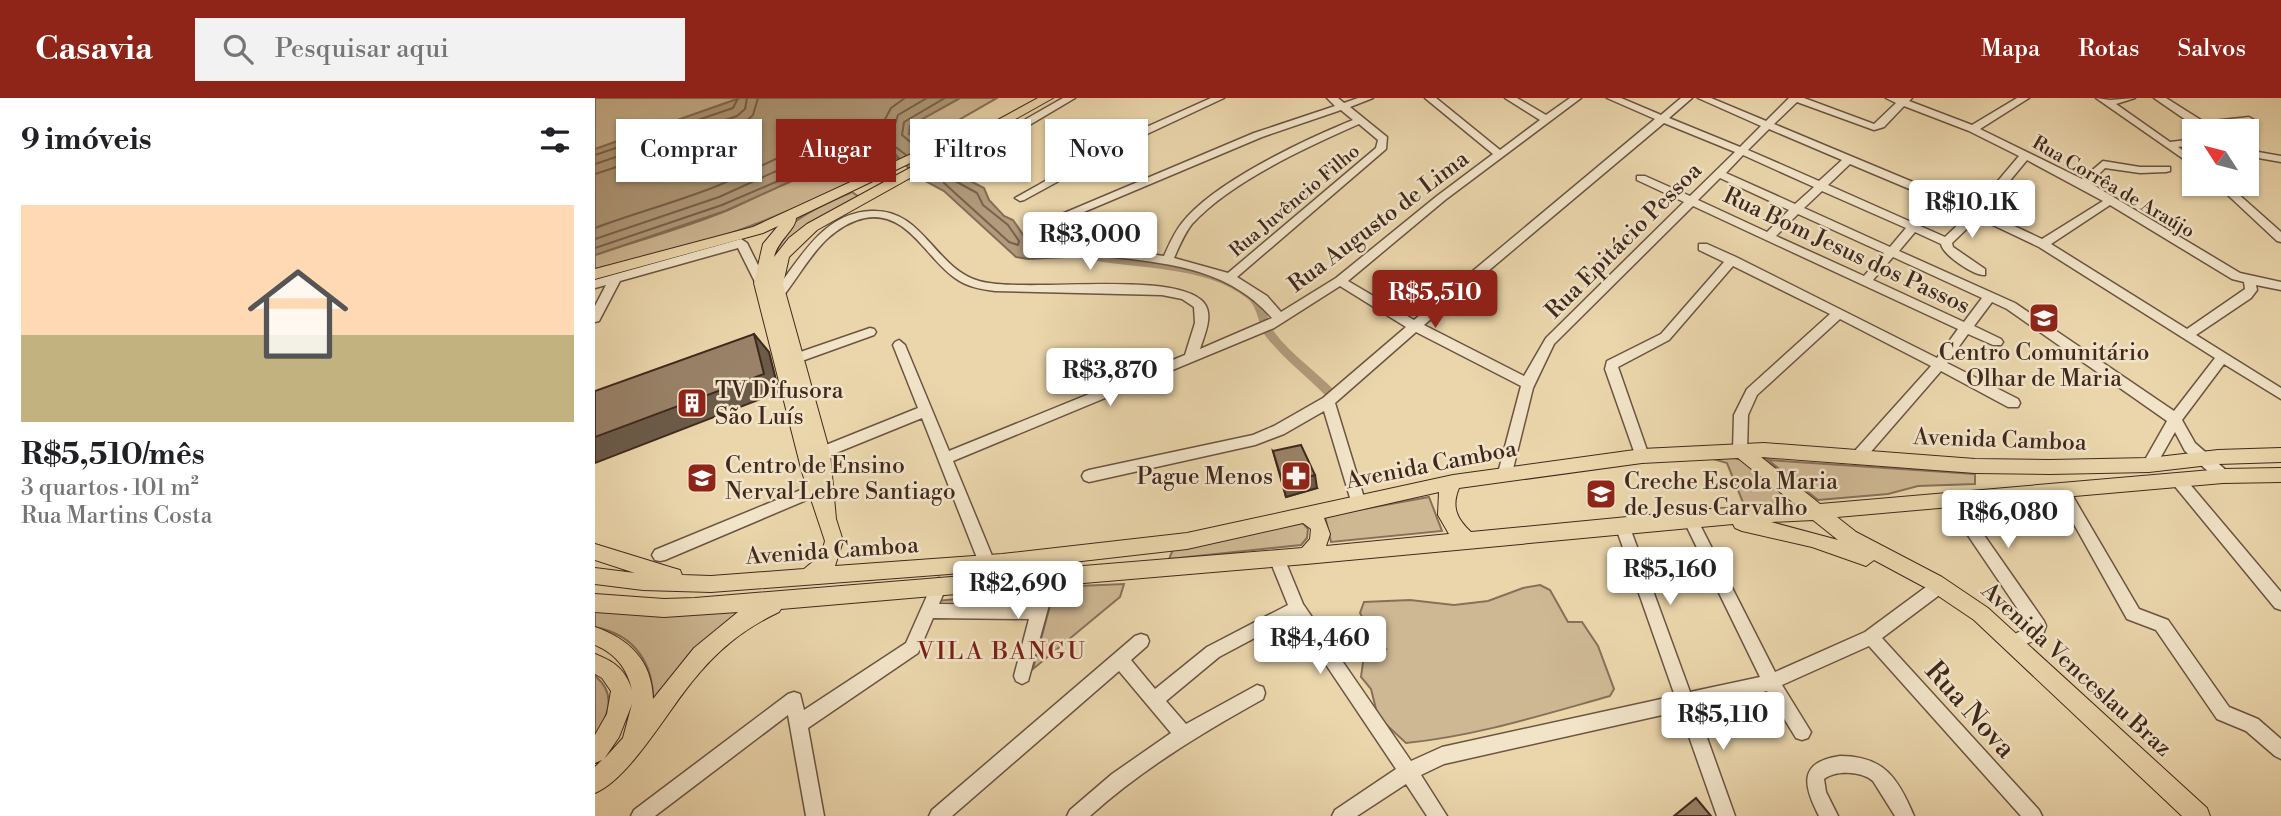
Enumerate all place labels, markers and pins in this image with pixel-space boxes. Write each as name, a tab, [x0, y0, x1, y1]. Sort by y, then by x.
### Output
pin: R$10.1K	[1907, 180, 2037, 240]
pin: R$3,000	[1025, 212, 1155, 272]
pin: R$5,510	[1370, 271, 1500, 330]
school or university icon: Centro Comunitário Olhar de Maria	[2027, 301, 2061, 335]
place label: Centro Comunitário Olhar de Maria	[1939, 339, 2149, 393]
pin: R$3,870	[1045, 348, 1175, 408]
place label: TV Difusora São Luís	[715, 377, 844, 431]
building icon: TV Difusora São Luís	[675, 386, 709, 420]
place label: Centro de Ensino Nerval Lebre Santiago	[725, 452, 956, 506]
pharmacy icon: Pague Menos	[1279, 459, 1313, 493]
school or university icon: Centro de Ensino Nerval Lebre Santiago	[685, 461, 719, 495]
place label: Pague Menos	[1137, 463, 1273, 491]
place label: Creche Escola Maria de Jesus Carvalho	[1624, 468, 1838, 522]
school or university icon: Creche Escola Maria de Jesus Carvalho	[1584, 477, 1618, 511]
pin: R$6,080	[1943, 490, 2073, 550]
pin: R$5,160	[1605, 547, 1735, 607]
pin: R$2,690	[953, 561, 1083, 621]
pin: R$4,460	[1255, 616, 1385, 676]
pin: R$5,110	[1658, 692, 1788, 752]

